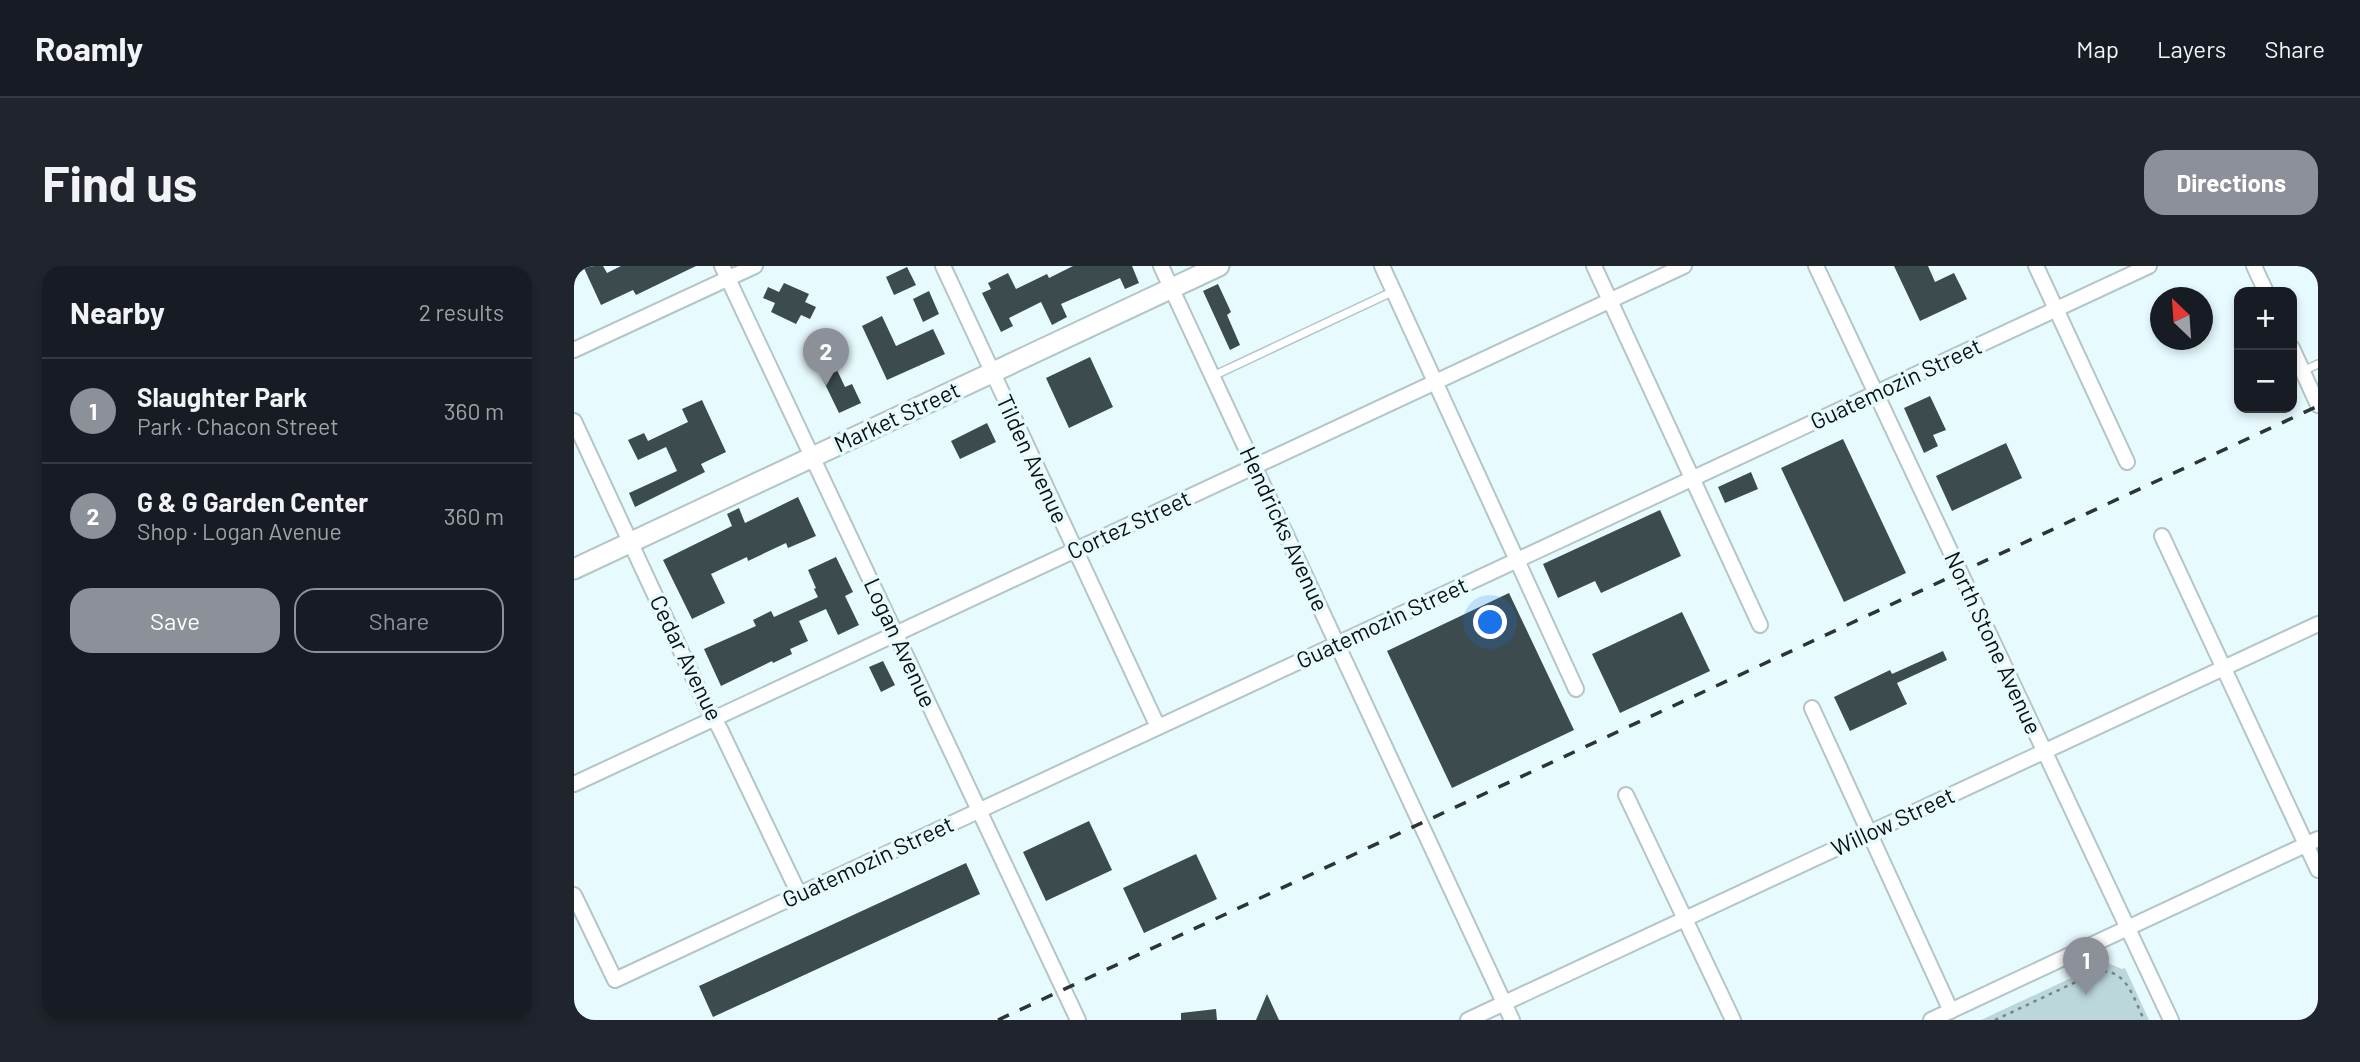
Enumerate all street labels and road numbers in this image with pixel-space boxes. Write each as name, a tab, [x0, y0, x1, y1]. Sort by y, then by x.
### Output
street label: Guatemozin Street	[1806, 331, 1986, 435]
street label: Market Street	[829, 375, 964, 457]
street label: Tilden Avenue	[991, 390, 1075, 527]
street label: Hendricks Avenue	[1235, 442, 1335, 615]
street label: Cortez Street	[1062, 483, 1195, 565]
street label: North Stone Avenue	[1939, 547, 2049, 738]
street label: Guatemozin Street	[1292, 570, 1472, 674]
street label: Logan Avenue	[859, 573, 943, 712]
street label: Cedar Avenue	[644, 590, 729, 725]
street label: Willow Street	[1827, 780, 1959, 862]
street label: Guatemozin Street	[778, 809, 958, 913]

